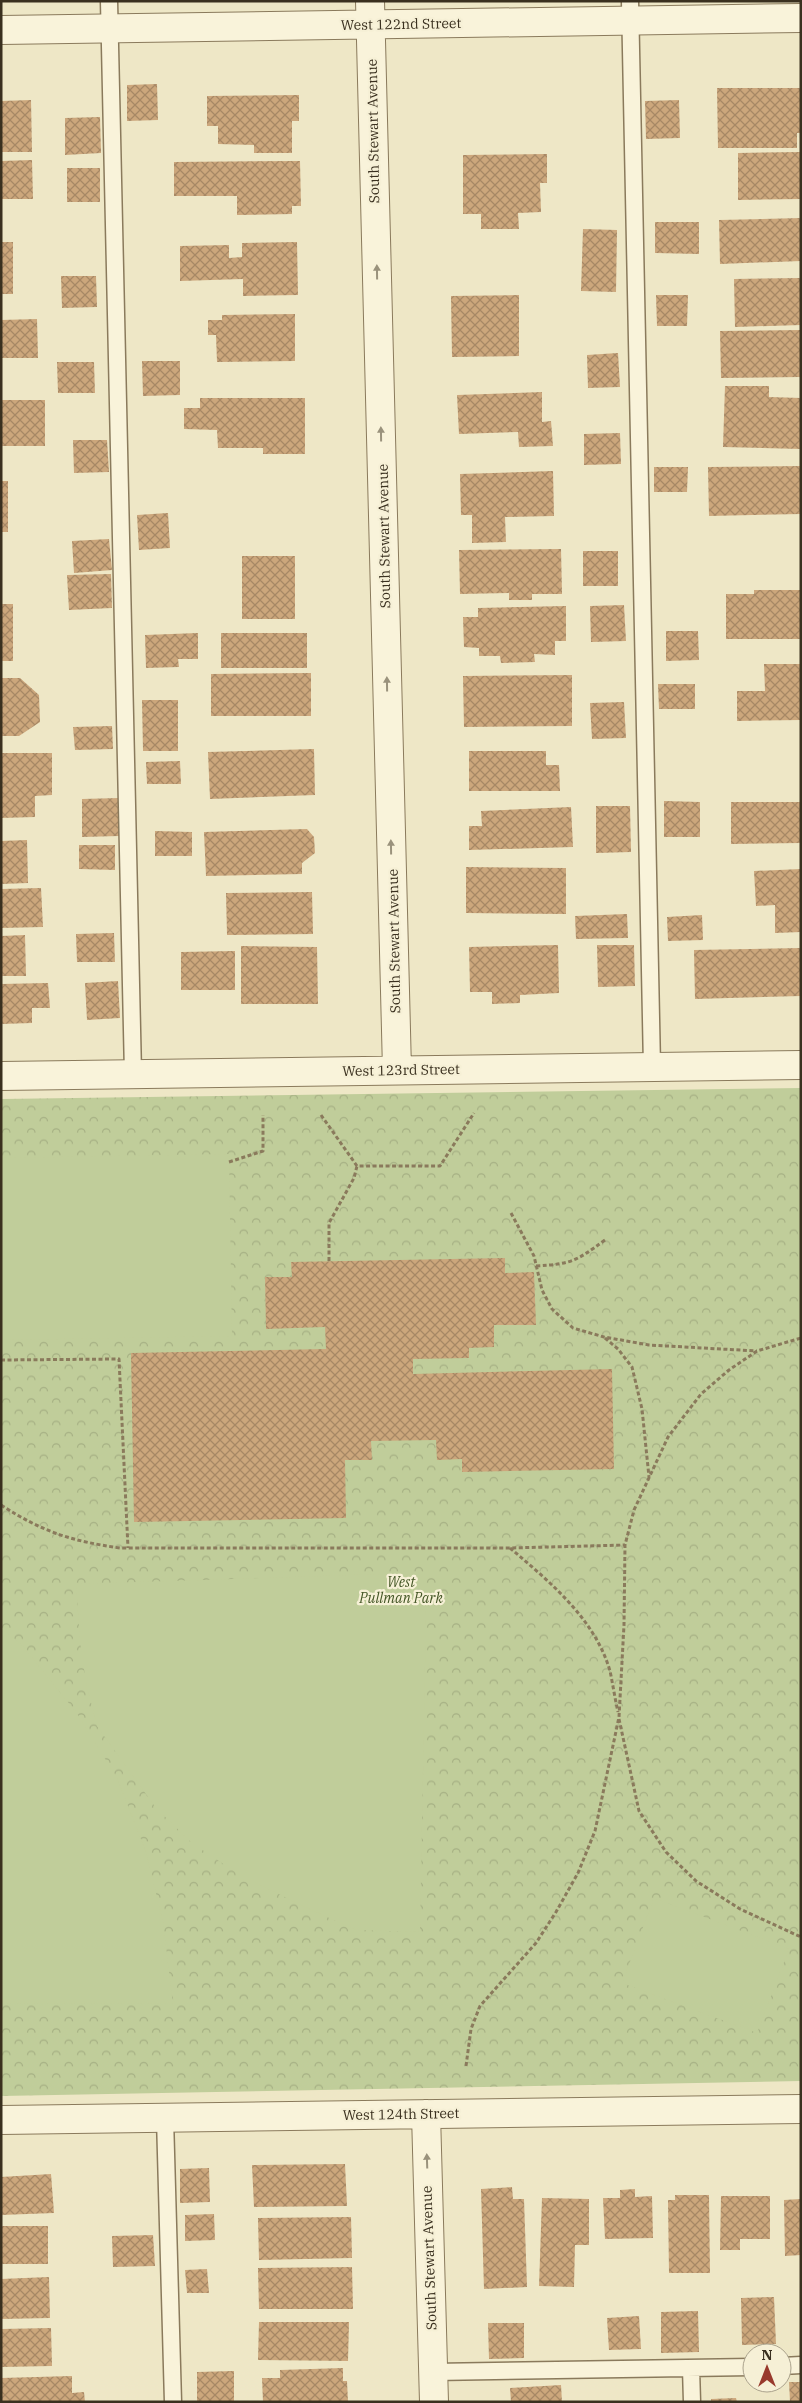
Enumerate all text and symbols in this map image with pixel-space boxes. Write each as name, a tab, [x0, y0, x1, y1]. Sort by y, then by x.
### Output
street label: West 122nd Street	[341, 14, 461, 34]
street label: South Stewart Avenue	[363, 59, 383, 203]
one-way arrow	[373, 264, 381, 280]
one-way arrow	[377, 426, 385, 442]
street label: South Stewart Avenue	[374, 464, 394, 608]
one-way arrow	[383, 676, 391, 692]
one-way arrow	[387, 838, 395, 854]
street label: South Stewart Avenue	[384, 869, 404, 1013]
street label: West 123rd Street	[342, 1060, 460, 1080]
park label: West Pullman Park	[358, 1573, 443, 1607]
street label: West 124th Street	[342, 2104, 460, 2124]
one-way arrow	[422, 2152, 430, 2168]
street label: South Stewart Avenue	[417, 2185, 441, 2331]
north arrow	[742, 2343, 792, 2393]
text: N	[761, 2346, 773, 2364]

